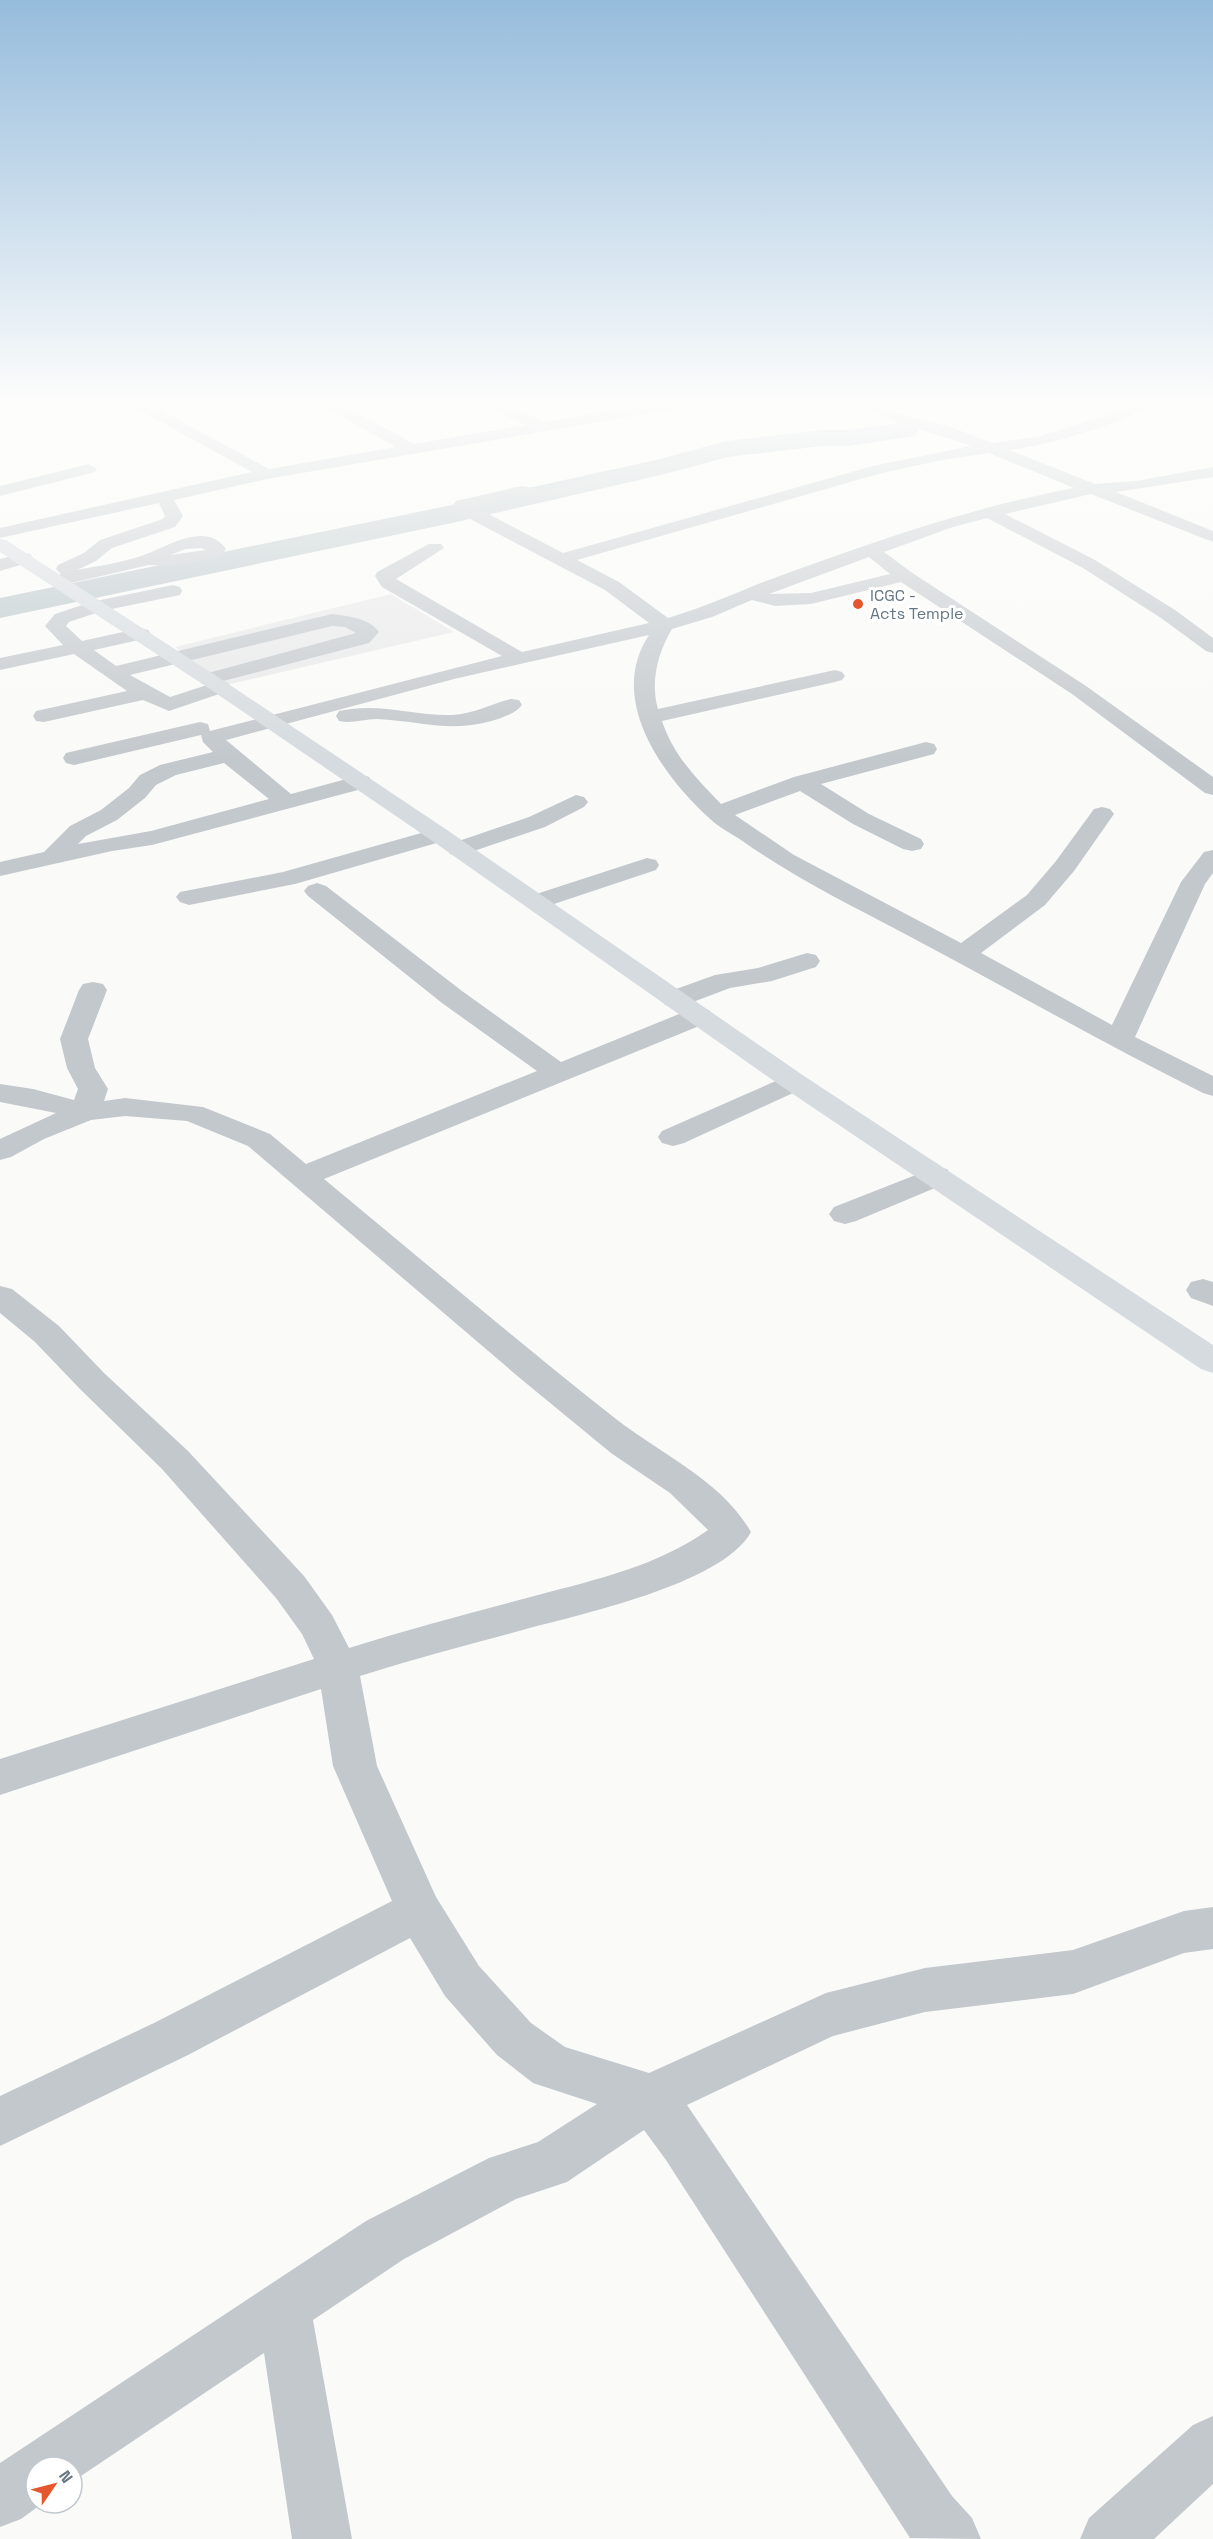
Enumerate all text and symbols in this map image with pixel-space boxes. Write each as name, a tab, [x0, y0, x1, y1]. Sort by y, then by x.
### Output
place label: ICGC - Acts Temple	[870, 585, 964, 624]
marker: ICGC - Acts Temple	[851, 597, 865, 611]
north arrow	[24, 2455, 84, 2515]
text: N	[54, 2466, 78, 2487]

